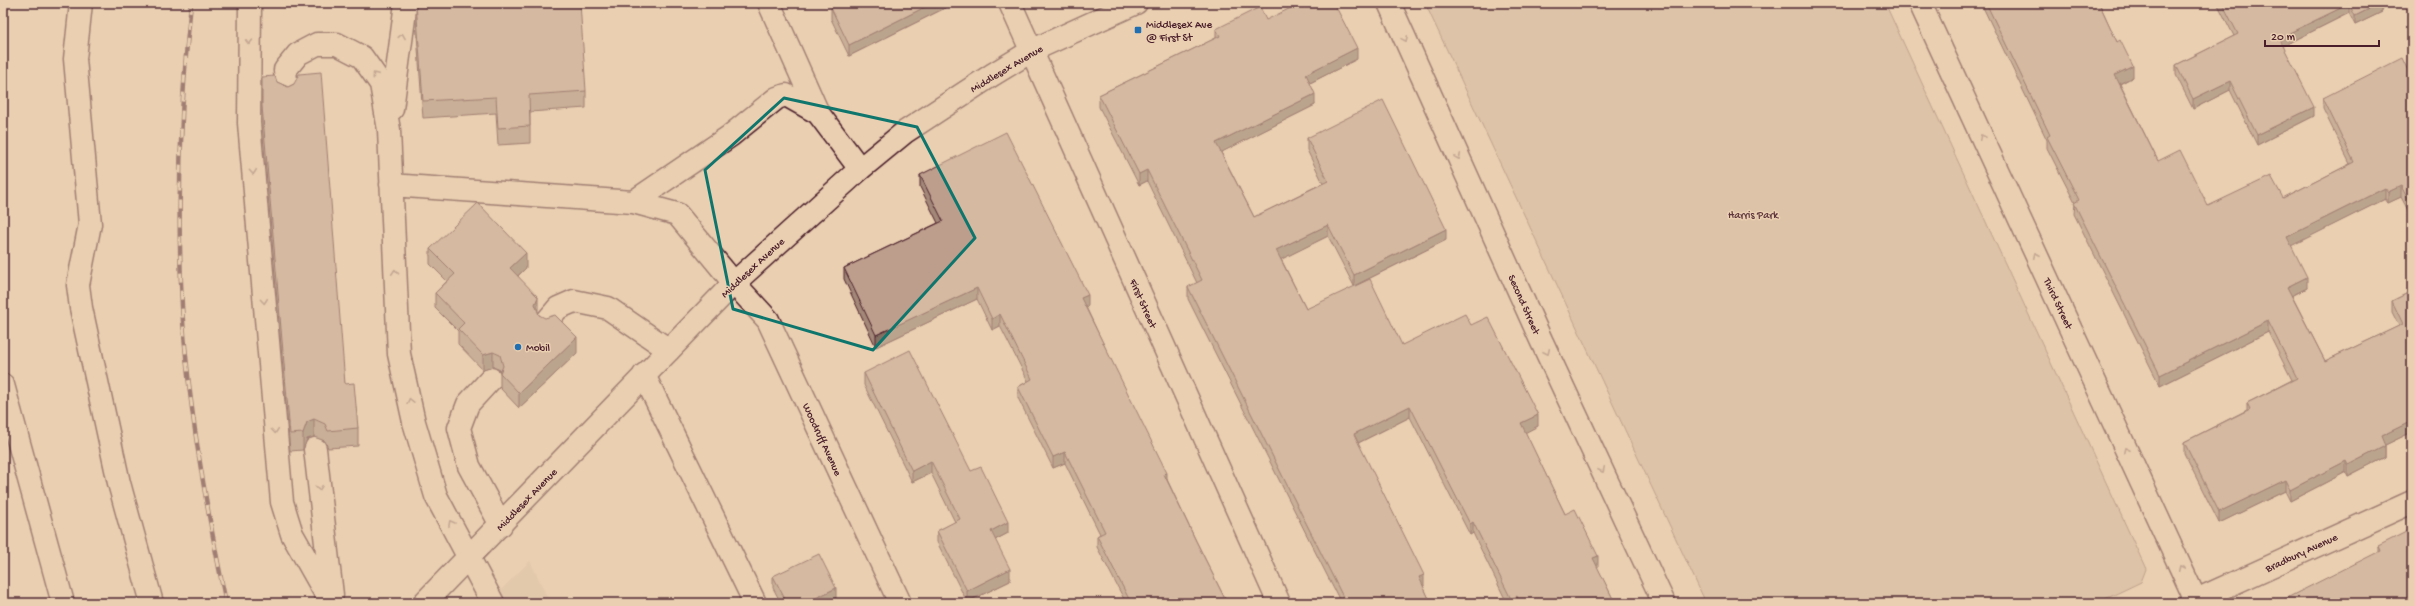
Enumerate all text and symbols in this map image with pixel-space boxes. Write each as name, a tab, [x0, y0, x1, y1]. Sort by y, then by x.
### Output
place label: Middlesex Ave @ First St	[1146, 20, 1212, 45]
scale bar	[2265, 22, 2379, 48]
marker: Middlesex Ave @ First St	[1133, 25, 1143, 35]
text: 20 m	[2271, 31, 2296, 45]
one-way arrow	[397, 32, 406, 39]
one-way arrow	[1400, 34, 1408, 42]
one-way arrow	[245, 39, 253, 45]
street label: Middlesex Avenue	[969, 43, 1046, 96]
one-way arrow	[373, 73, 380, 80]
one-way arrow	[1979, 134, 1987, 142]
one-way arrow	[1453, 153, 1461, 160]
one-way arrow	[248, 169, 257, 175]
park label: Harris Park	[1728, 210, 1779, 222]
street label: Middlesex Avenue	[719, 236, 788, 301]
one-way arrow	[2033, 252, 2041, 259]
one-way arrow	[391, 269, 399, 275]
street label: Second Street	[1505, 273, 1542, 338]
street label: Third Street	[2040, 276, 2075, 333]
street label: First Street	[1126, 277, 1159, 332]
one-way arrow	[260, 298, 269, 304]
marker: Mobil	[513, 342, 523, 352]
place label: Mobil	[526, 343, 551, 355]
one-way arrow	[1542, 348, 1550, 355]
one-way arrow	[406, 398, 414, 404]
street label: Woodruff Avenue	[799, 401, 844, 478]
one-way arrow	[271, 428, 280, 434]
one-way arrow	[2123, 446, 2131, 454]
one-way arrow	[1597, 465, 1605, 473]
street label: Middlesex Avenue	[495, 466, 561, 534]
one-way arrow	[315, 485, 324, 491]
one-way arrow	[449, 520, 456, 528]
street label: Bradbury Avenue	[2263, 532, 2340, 576]
one-way arrow	[2177, 564, 2185, 571]

